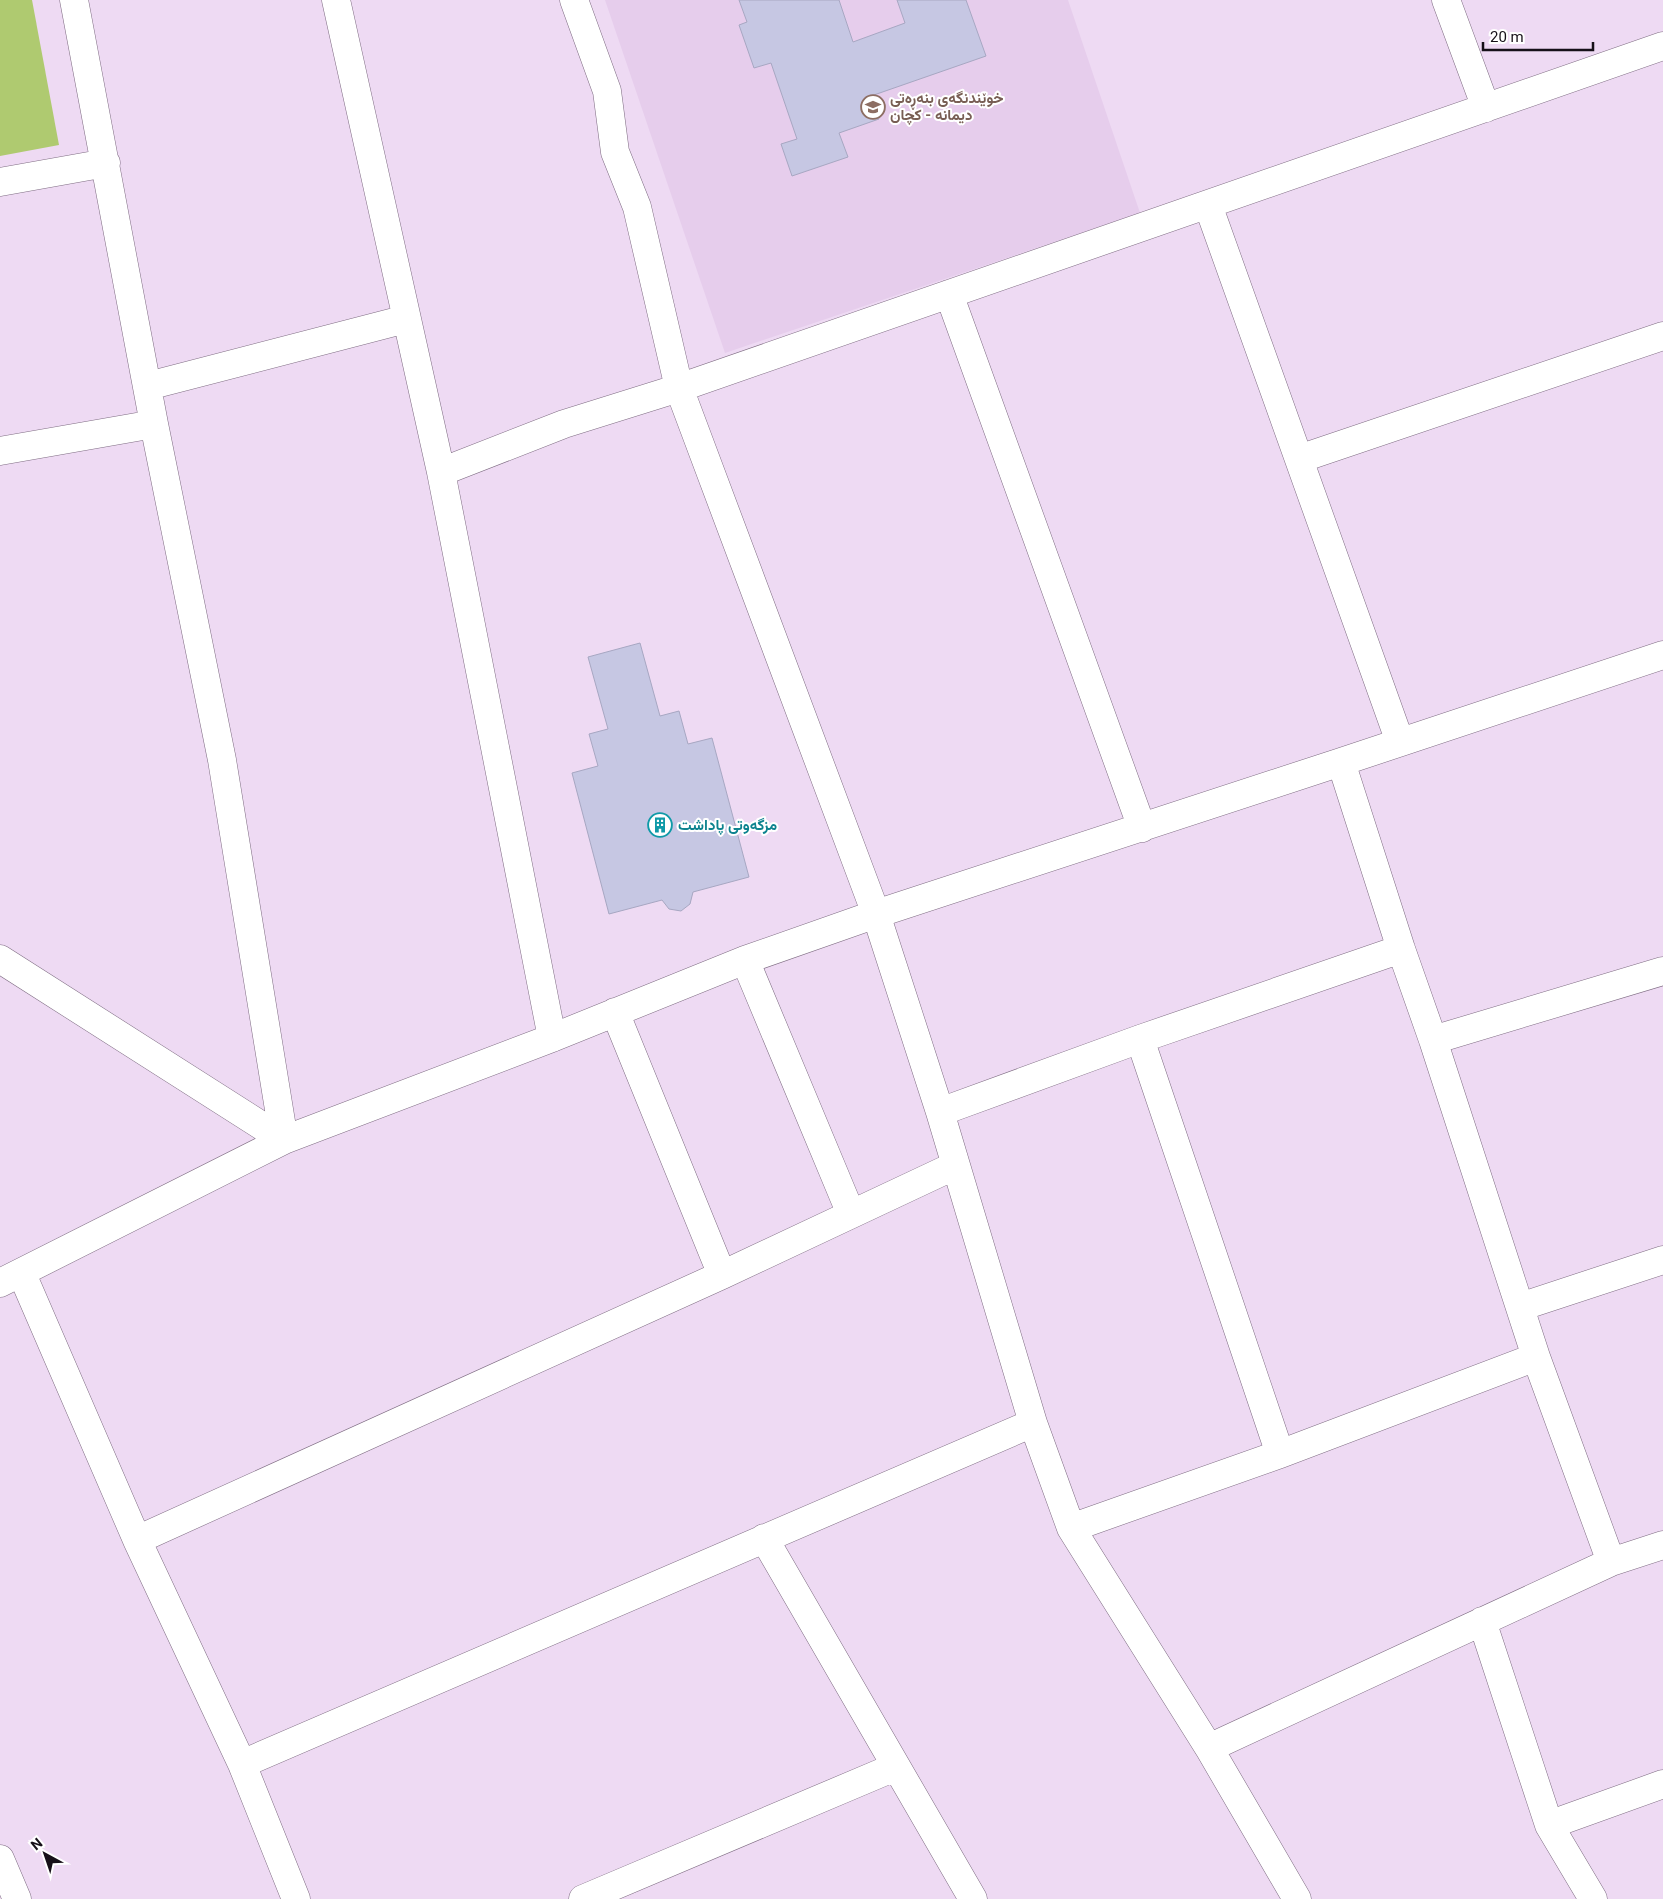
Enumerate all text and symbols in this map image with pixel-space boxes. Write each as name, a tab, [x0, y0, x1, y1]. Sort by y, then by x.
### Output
scale bar	[1483, 20, 1593, 52]
text: 20 m	[1490, 28, 1524, 46]
place label: خوێندنگەی بنەڕەتی دیمانە - کچان	[890, 89, 1003, 125]
school or university icon: خوێندنگەی بنەڕەتی دیمانە - کچان	[860, 94, 886, 120]
building icon: مزگەوتی پاداشت	[647, 812, 673, 838]
place label: مزگەوتی پاداشت	[678, 816, 777, 835]
north arrow	[20, 1829, 70, 1879]
text: N	[28, 1835, 46, 1853]

